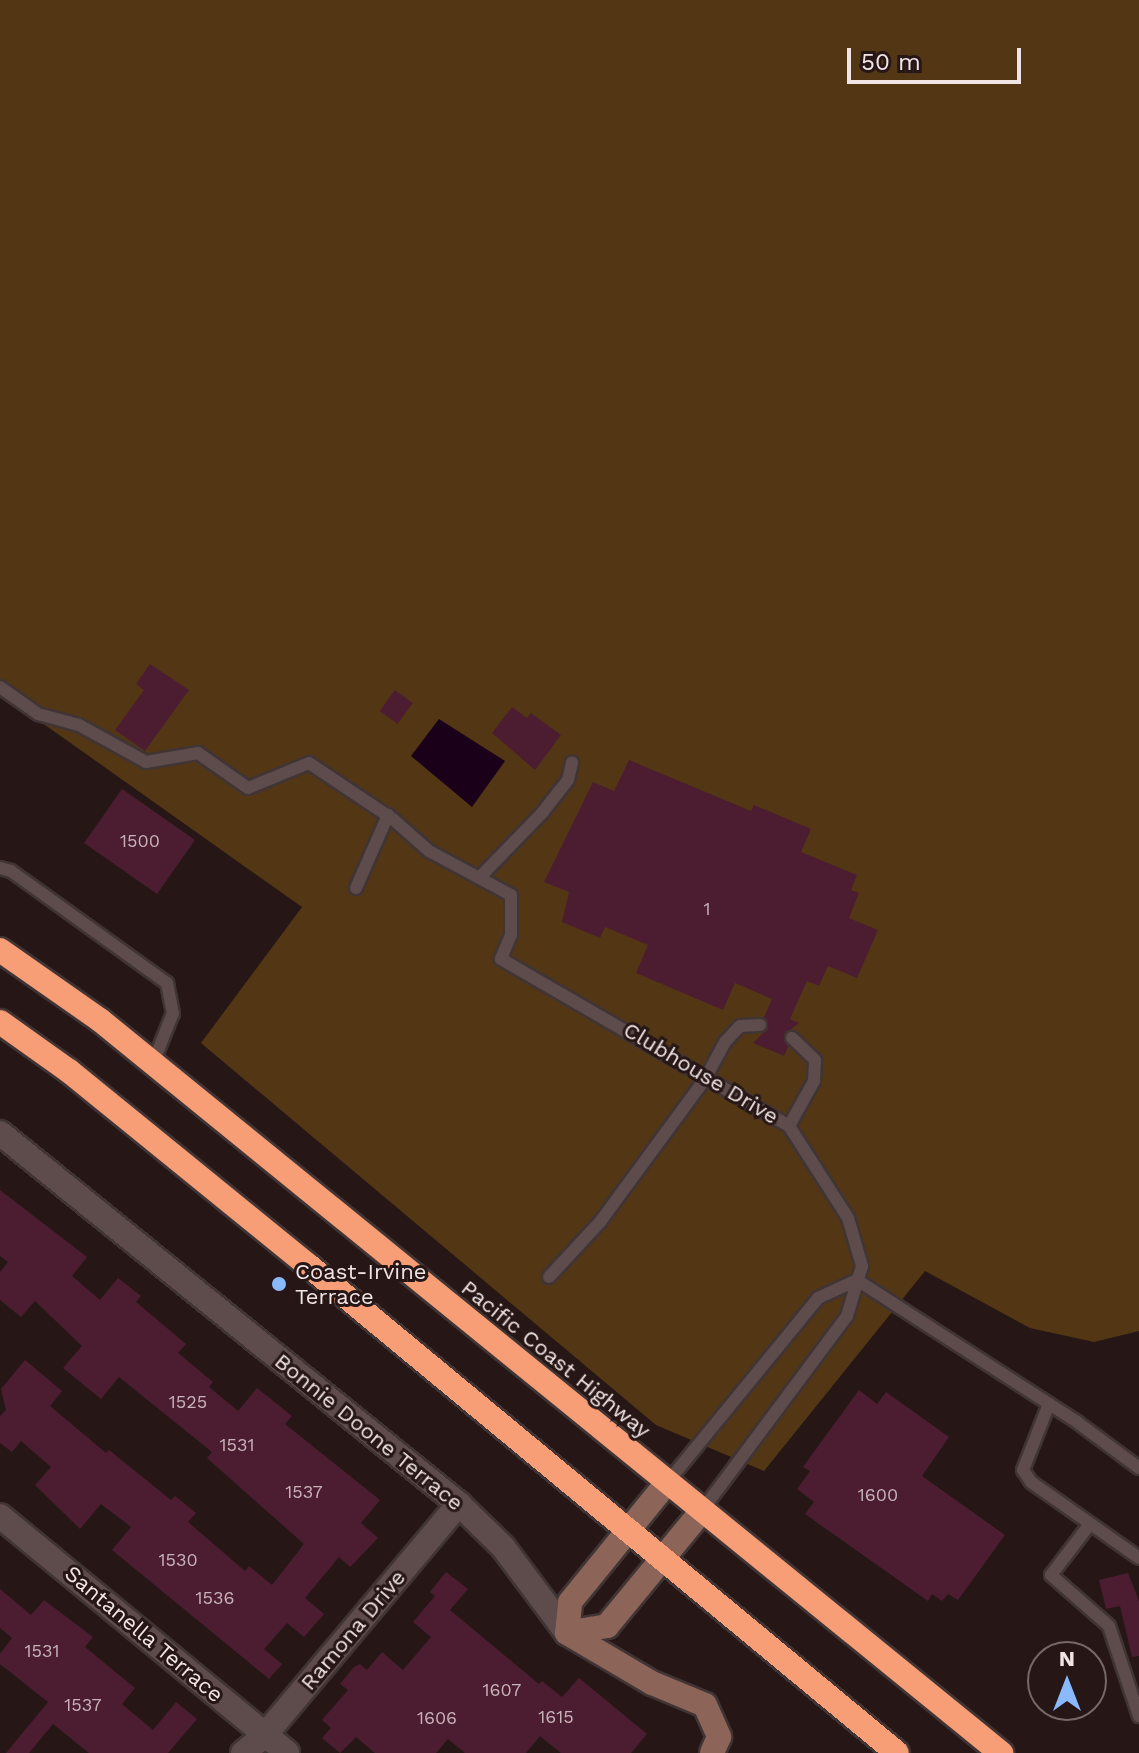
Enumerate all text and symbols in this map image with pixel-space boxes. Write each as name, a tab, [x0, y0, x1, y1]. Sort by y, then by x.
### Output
scale bar	[851, 32, 1025, 82]
text: 50 m	[861, 48, 921, 76]
house number: 1500	[120, 830, 160, 852]
house number: 1	[703, 898, 711, 920]
street label: Clubhouse Drive	[619, 1016, 783, 1130]
place label: Coast-Irvine Terrace	[295, 1258, 426, 1310]
marker: Coast-Irvine Terrace	[270, 1275, 288, 1293]
street label: Pacific Coast Highway	[456, 1275, 656, 1443]
street label: Bonnie Doone Terrace	[269, 1348, 469, 1516]
house number: 1525	[169, 1391, 207, 1413]
house number: 1531	[219, 1434, 255, 1456]
house number: 1537	[285, 1481, 323, 1503]
house number: 1600	[858, 1484, 898, 1506]
house number: 1530	[158, 1549, 198, 1571]
street label: Santanella Terrace	[59, 1560, 229, 1708]
street label: Ramona Drive	[295, 1564, 411, 1696]
house number: 1536	[196, 1587, 234, 1609]
house number: 1531	[24, 1640, 60, 1662]
north arrow	[1027, 1641, 1107, 1721]
text: N	[1059, 1646, 1075, 1671]
house number: 1607	[483, 1679, 521, 1701]
house number: 1537	[64, 1694, 102, 1716]
house number: 1615	[538, 1706, 574, 1728]
house number: 1606	[417, 1707, 457, 1729]

